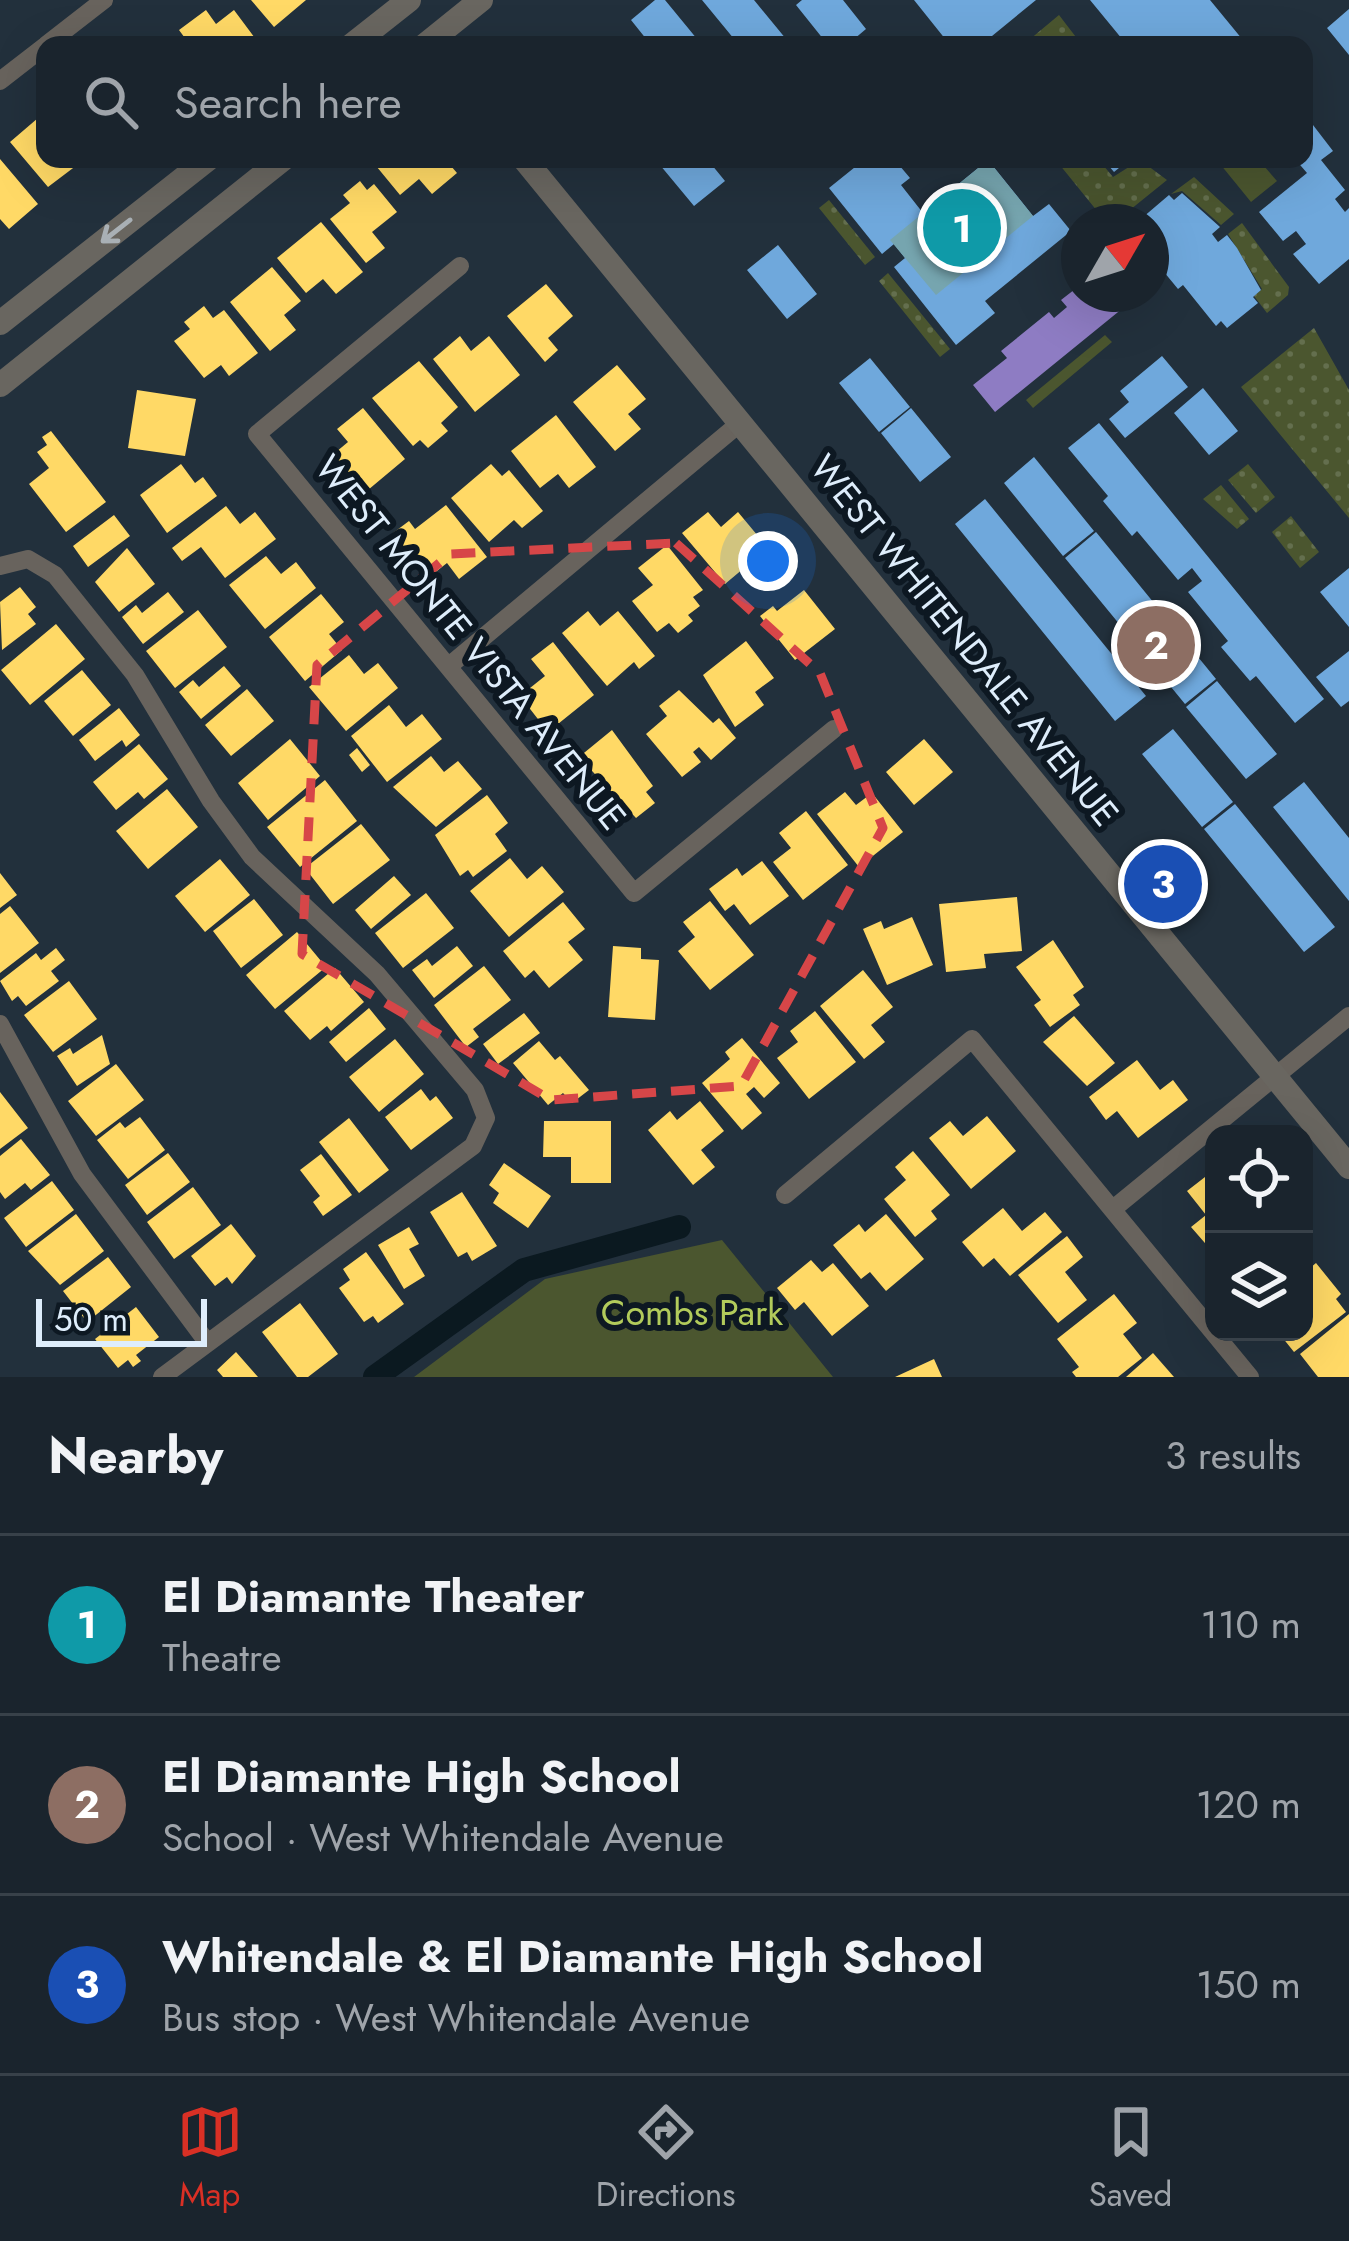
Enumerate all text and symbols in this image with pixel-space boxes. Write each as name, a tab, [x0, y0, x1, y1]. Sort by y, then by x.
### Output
search box	[36, 36, 1313, 168]
icon: search	[78, 69, 144, 135]
text: Search here	[174, 70, 402, 135]
pin: 1	[923, 183, 1001, 273]
north arrow	[1061, 204, 1169, 312]
one-way arrow	[100, 217, 132, 244]
street label: WEST MONTE VISTA AVENUE	[303, 443, 639, 841]
street label: WEST WHITENDALE AVENUE	[798, 443, 1132, 837]
your location	[738, 531, 798, 591]
pin: 2	[1117, 600, 1195, 690]
pin: 3	[1124, 839, 1202, 929]
map controls	[1205, 1125, 1313, 1341]
button: locate	[1205, 1125, 1313, 1233]
button: layers	[1205, 1233, 1313, 1341]
park label: Combs Park	[601, 1286, 783, 1338]
scale bar	[36, 1293, 207, 1346]
text: 50 m	[54, 1296, 128, 1343]
text: Nearby	[48, 1418, 223, 1492]
text: 3 results	[1165, 1427, 1301, 1484]
text: El Diamante Theater	[162, 1564, 585, 1629]
text: 1	[77, 1596, 97, 1653]
text: 110 m	[1200, 1596, 1301, 1653]
text: Theatre	[162, 1629, 282, 1686]
text: El Diamante High School	[162, 1744, 681, 1809]
text: 2	[74, 1776, 100, 1833]
text: 120 m	[1196, 1776, 1301, 1833]
text: School · West Whitendale Avenue	[162, 1809, 724, 1866]
text: Whitendale & El Diamante High School	[162, 1924, 983, 1989]
text: 3	[75, 1956, 99, 2013]
text: 150 m	[1196, 1956, 1301, 2013]
text: Bus stop · West Whitendale Avenue	[162, 1989, 750, 2046]
tab: Map	[177, 2099, 243, 2218]
tab: Directions	[596, 2099, 736, 2218]
tab: Saved	[1089, 2099, 1172, 2218]

